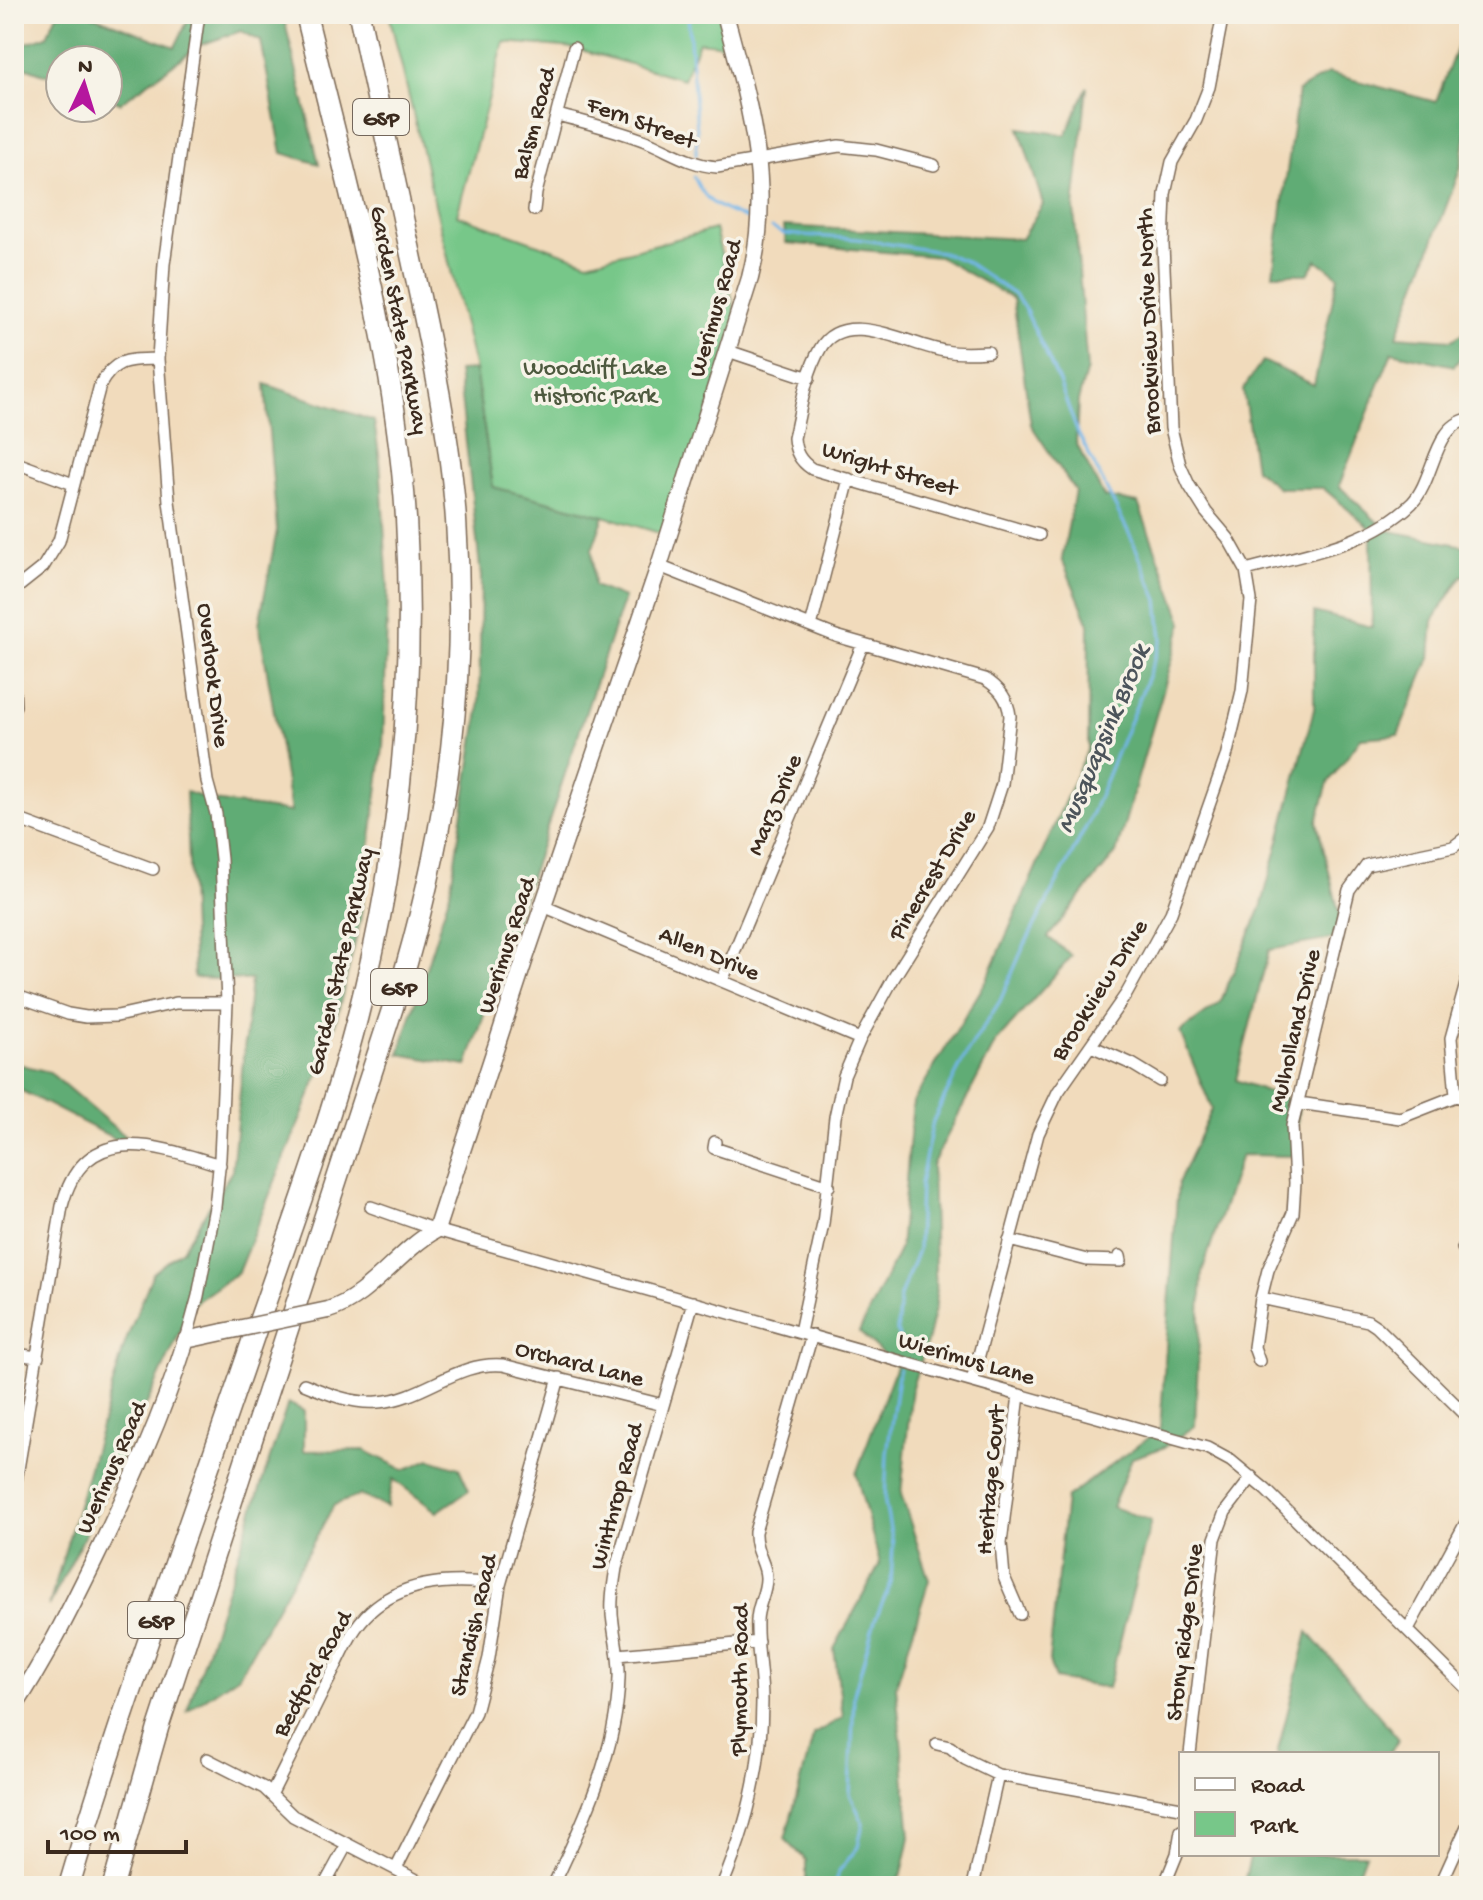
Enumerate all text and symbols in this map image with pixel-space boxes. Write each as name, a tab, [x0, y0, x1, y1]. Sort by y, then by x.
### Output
north arrow	[44, 44, 124, 124]
text: N	[77, 55, 93, 82]
street label: Balsm Road	[506, 63, 565, 184]
street label: Fern Street	[581, 91, 702, 158]
road number: GSP	[353, 99, 409, 135]
street label: Garden State Parkway	[361, 204, 434, 438]
street label: Brookview Drive North	[1132, 207, 1169, 435]
street label: Werimus Road	[684, 235, 751, 381]
park label: Woodcliff Lake Historic Park	[523, 355, 667, 412]
street label: Wright Street	[818, 436, 962, 505]
street label: Overlook Drive	[188, 602, 235, 750]
water label: Musquapsink Brook	[1052, 639, 1160, 838]
street label: Marz Drive	[742, 750, 811, 860]
street label: Pinecrest Drive	[883, 804, 985, 948]
street label: Garden State Parkway	[302, 845, 383, 1078]
street label: Werimus Road	[473, 872, 545, 1018]
street label: Brookview Drive	[1045, 914, 1156, 1068]
street label: Allen Drive	[654, 921, 764, 990]
street label: Mulholland Drive	[1264, 946, 1329, 1115]
road number: GSP	[371, 969, 427, 1005]
street label: Wierimus Lane	[895, 1327, 1038, 1394]
street label: Orchard Lane	[512, 1335, 647, 1396]
street label: Werimus Road	[71, 1396, 156, 1539]
street label: Heritage Court	[972, 1402, 1014, 1556]
street label: Winthrop Road	[585, 1419, 652, 1573]
street label: Stony Ridge Drive	[1161, 1542, 1212, 1723]
street label: Standish Road	[445, 1550, 506, 1700]
road number: GSP	[128, 1602, 184, 1638]
street label: Plymouth Road	[726, 1602, 757, 1757]
street label: Bedford Road	[267, 1605, 361, 1743]
legend	[1179, 1752, 1439, 1856]
text: Road	[1251, 1773, 1305, 1802]
scale bar	[48, 1804, 186, 1854]
text: Park	[1250, 1813, 1299, 1842]
text: 100 m	[59, 1821, 120, 1850]

